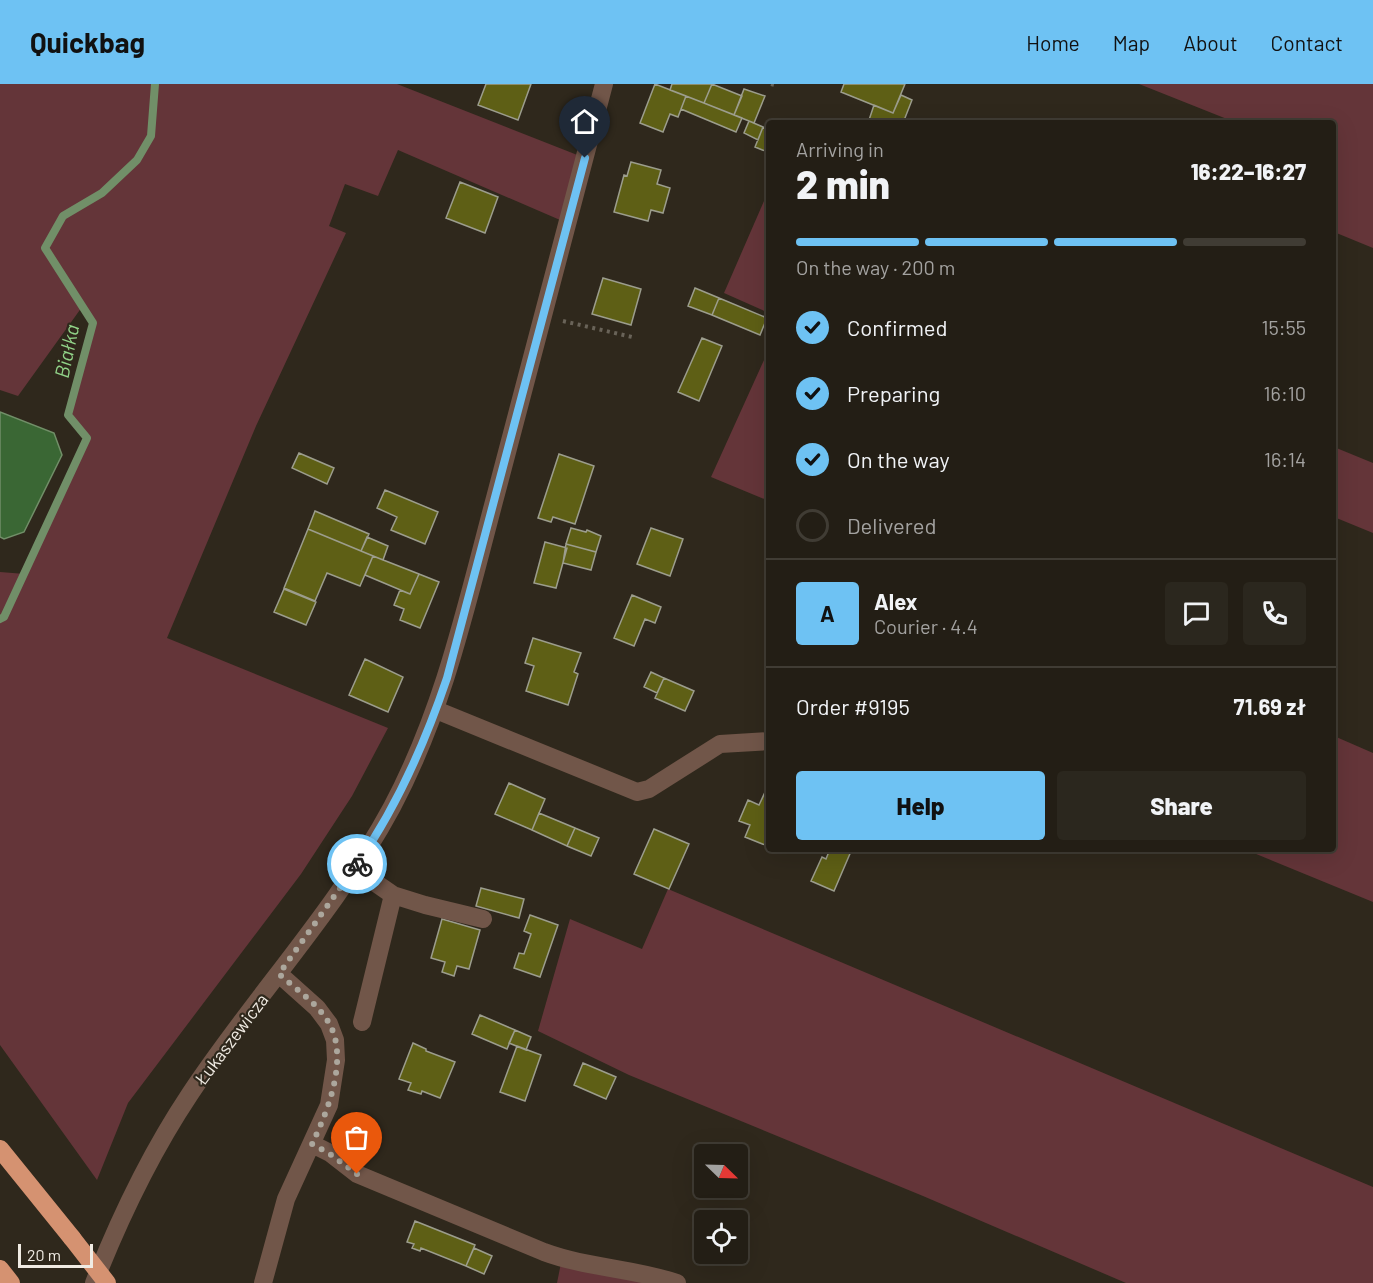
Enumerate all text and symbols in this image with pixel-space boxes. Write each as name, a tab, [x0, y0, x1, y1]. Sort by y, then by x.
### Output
text: Quickbag	[30, 25, 145, 59]
text: Home	[1026, 30, 1080, 55]
text: Map	[1113, 30, 1150, 55]
text: About	[1183, 30, 1238, 55]
text: Contact	[1271, 30, 1343, 55]
pin	[559, 96, 610, 158]
icon: home	[568, 105, 601, 138]
text: Arriving in	[796, 137, 884, 161]
text: 16:22–16:27	[1191, 158, 1306, 184]
text: 2 min	[796, 160, 890, 207]
text: On the way · 200 m	[796, 255, 955, 279]
icon: check	[796, 311, 829, 344]
text: Confirmed	[847, 314, 947, 340]
text: 15:55	[1261, 315, 1306, 339]
water label: Białka	[49, 322, 83, 380]
icon: check	[796, 377, 829, 410]
text: Preparing	[847, 380, 940, 406]
text: 16:10	[1264, 381, 1306, 405]
icon: check	[796, 443, 829, 476]
text: On the way	[847, 446, 950, 472]
text: 16:14	[1264, 447, 1306, 471]
text: Delivered	[847, 512, 936, 538]
button: chat	[1165, 582, 1228, 645]
button: phone	[1243, 582, 1306, 645]
text: Alex	[874, 588, 917, 614]
text: A	[820, 600, 835, 626]
text: Courier · 4.4	[874, 614, 978, 638]
text: Order #9195	[796, 693, 910, 719]
text: 71.69 zł	[1234, 693, 1306, 719]
button: Help	[796, 771, 1045, 840]
button: Share	[1057, 771, 1306, 840]
courier	[327, 834, 387, 894]
icon: bike	[341, 848, 374, 881]
street label: Łukaszewicza	[189, 989, 272, 1090]
pin	[331, 1112, 382, 1174]
icon: bag	[340, 1121, 373, 1154]
north arrow	[694, 1144, 748, 1198]
map controls	[694, 1144, 748, 1264]
button: locate	[694, 1210, 748, 1264]
scale bar	[18, 1241, 93, 1268]
text: 20 m	[27, 1245, 61, 1264]

